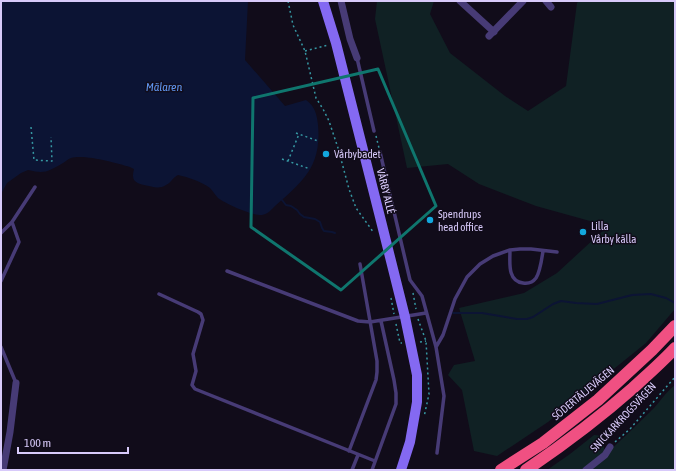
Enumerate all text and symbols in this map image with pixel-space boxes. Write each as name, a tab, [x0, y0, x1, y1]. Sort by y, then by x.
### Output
water label: Mälaren	[146, 80, 183, 94]
place label: Vårbybadet	[334, 148, 381, 160]
marker: Vårbybadet	[321, 149, 331, 159]
street label: VÅRBY ALLÉ	[375, 167, 398, 215]
place label: Spendrups head office	[438, 208, 483, 233]
marker: Spendrups head office	[425, 215, 435, 225]
place label: Lilla Vårby källa	[591, 220, 636, 245]
marker: Lilla Vårby källa	[578, 227, 588, 237]
street label: SÖDERTÄLJEVÄGEN	[550, 364, 616, 422]
street label: SNICKARKROGSVÄGEN	[588, 380, 658, 454]
scale bar	[18, 429, 128, 455]
text: 100 m	[24, 436, 51, 450]

